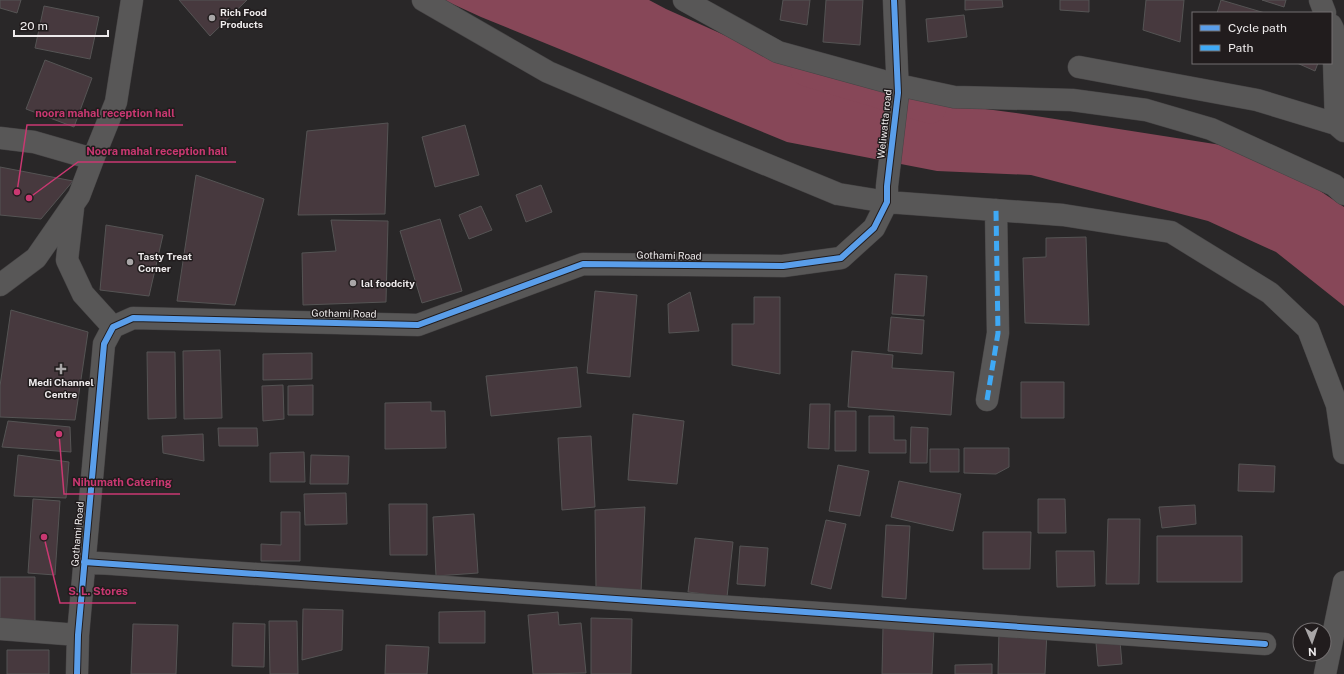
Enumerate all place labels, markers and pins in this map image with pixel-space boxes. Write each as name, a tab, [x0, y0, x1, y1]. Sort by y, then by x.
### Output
place label: Rich Food Products	[220, 6, 267, 30]
marker: Rich Food Products	[207, 13, 217, 23]
callout: noora mahal reception hall	[27, 102, 183, 125]
callout: Noora mahal reception hall	[78, 139, 236, 162]
place label: Tasty Treat Corner	[138, 250, 192, 274]
marker: Tasty Treat Corner	[125, 257, 135, 267]
place label: lal foodcity	[361, 277, 415, 289]
marker: lal foodcity	[348, 278, 358, 288]
marker: Medi Channel Centre	[55, 363, 67, 375]
place label: Medi Channel Centre	[28, 376, 94, 400]
callout: Nihumath Catering	[64, 471, 180, 494]
callout: S. L. Stores	[60, 580, 136, 603]

